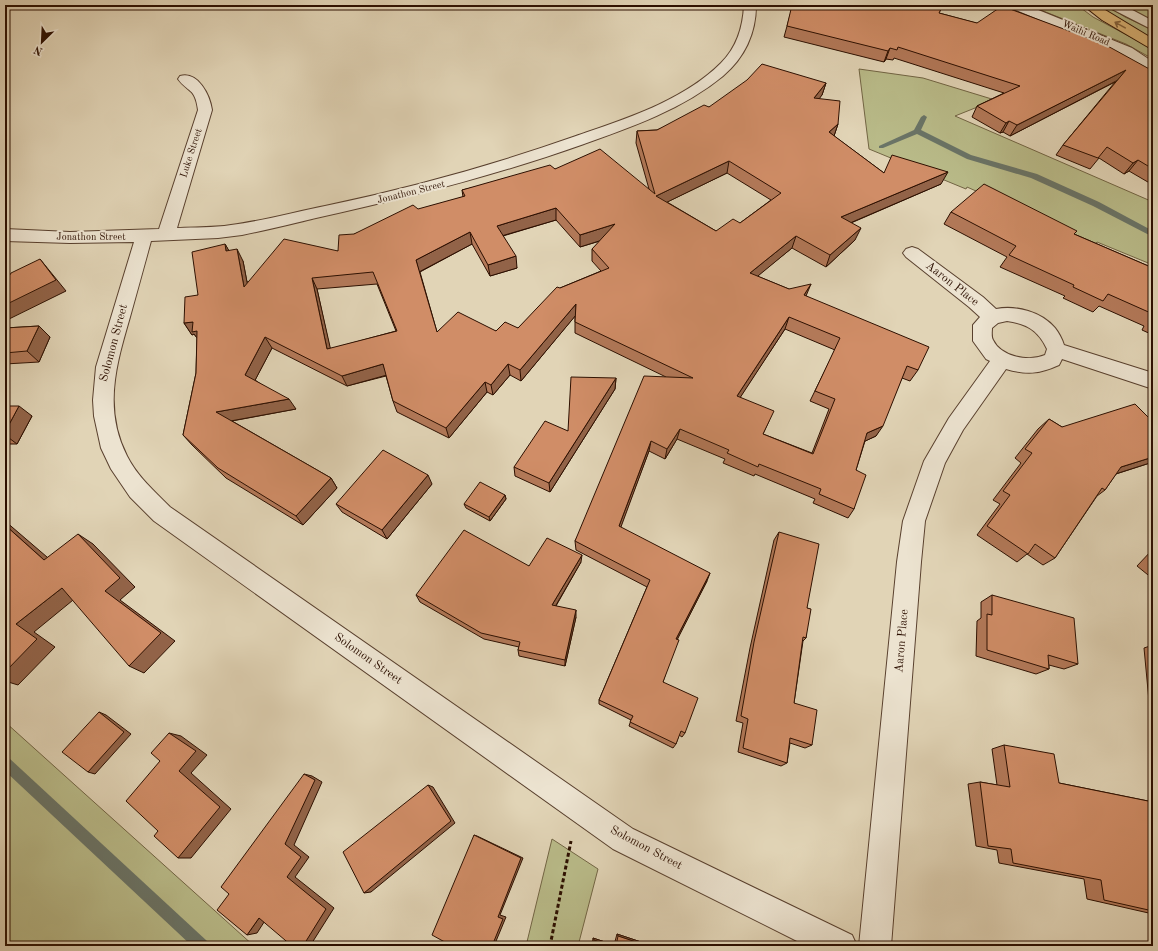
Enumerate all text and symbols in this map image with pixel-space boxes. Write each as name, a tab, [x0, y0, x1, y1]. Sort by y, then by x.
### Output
street label: Waihi Road	[1061, 18, 1111, 48]
one-way arrow	[1114, 21, 1126, 29]
north arrow	[22, 22, 62, 62]
text: N	[32, 43, 45, 56]
street label: Luke Street	[178, 127, 204, 179]
street label: Jonathon Street	[376, 179, 446, 205]
street label: Jonathon Street	[56, 232, 126, 242]
street label: Aaron Place	[923, 260, 981, 309]
street label: Solomon Street	[98, 303, 130, 383]
street label: Aaron Place	[893, 608, 911, 673]
street label: Solomon Street	[332, 631, 404, 687]
street label: Solomon Street	[608, 824, 684, 872]

